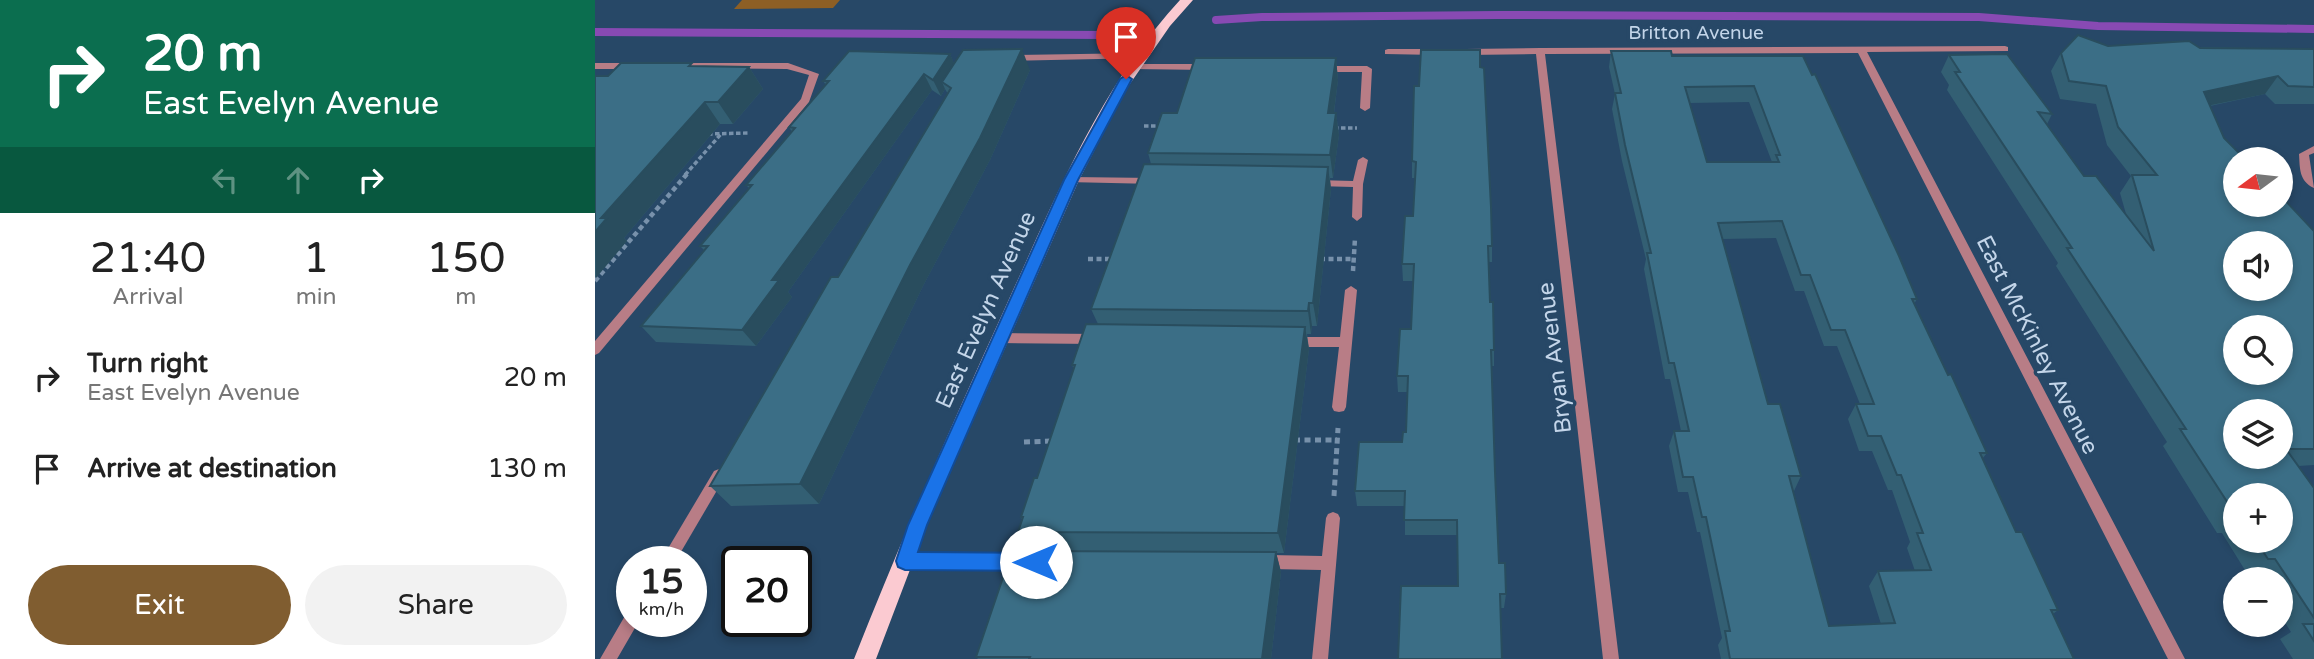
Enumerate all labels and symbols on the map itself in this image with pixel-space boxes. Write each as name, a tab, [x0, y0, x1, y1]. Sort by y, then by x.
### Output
pin	[1096, 7, 1156, 79]
street label: Britton Avenue	[1628, 22, 1764, 44]
north arrow	[2223, 147, 2293, 217]
street label: East Evelyn Avenue	[930, 207, 1042, 413]
street label: East McKinley Avenue	[1970, 231, 2104, 459]
street label: Bryan Avenue	[1532, 281, 1578, 435]
position arrow	[999, 525, 1073, 599]
speed limit sign: 20	[721, 546, 812, 637]

